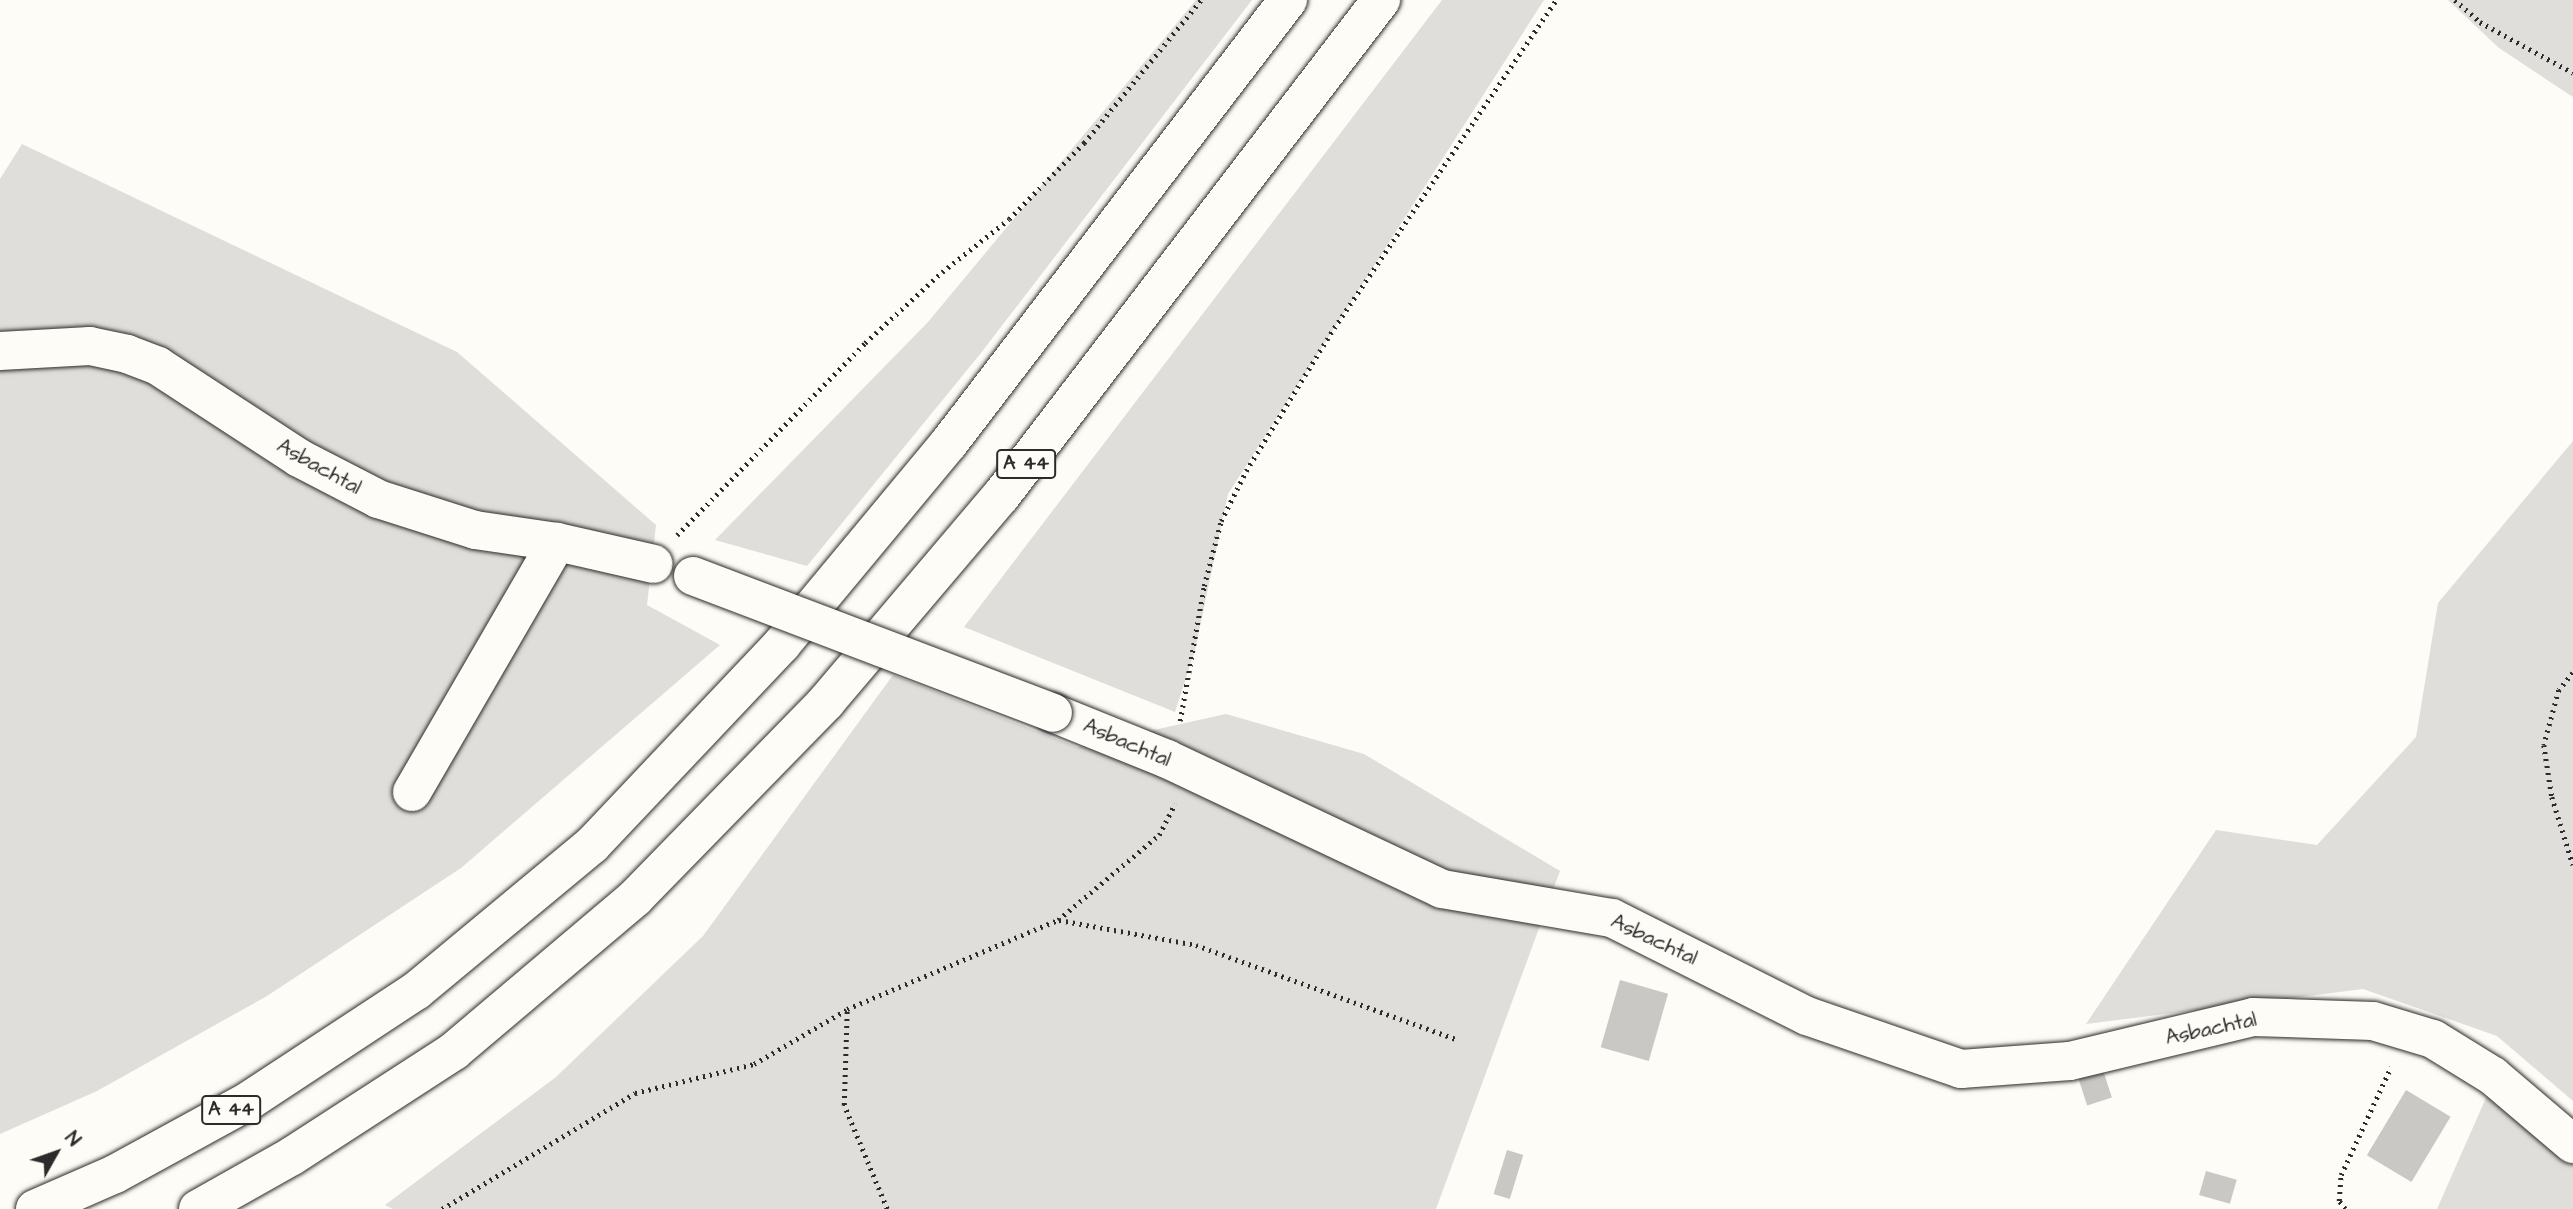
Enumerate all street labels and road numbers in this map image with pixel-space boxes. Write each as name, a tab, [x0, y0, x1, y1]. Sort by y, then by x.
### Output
street label: Asbachtal	[272, 434, 366, 500]
road number: A 44	[995, 449, 1058, 480]
street label: Asbachtal	[1079, 713, 1175, 773]
street label: Asbachtal	[1607, 909, 1701, 971]
street label: Asbachtal	[2163, 1007, 2259, 1051]
road number: A 44	[200, 1094, 262, 1126]

